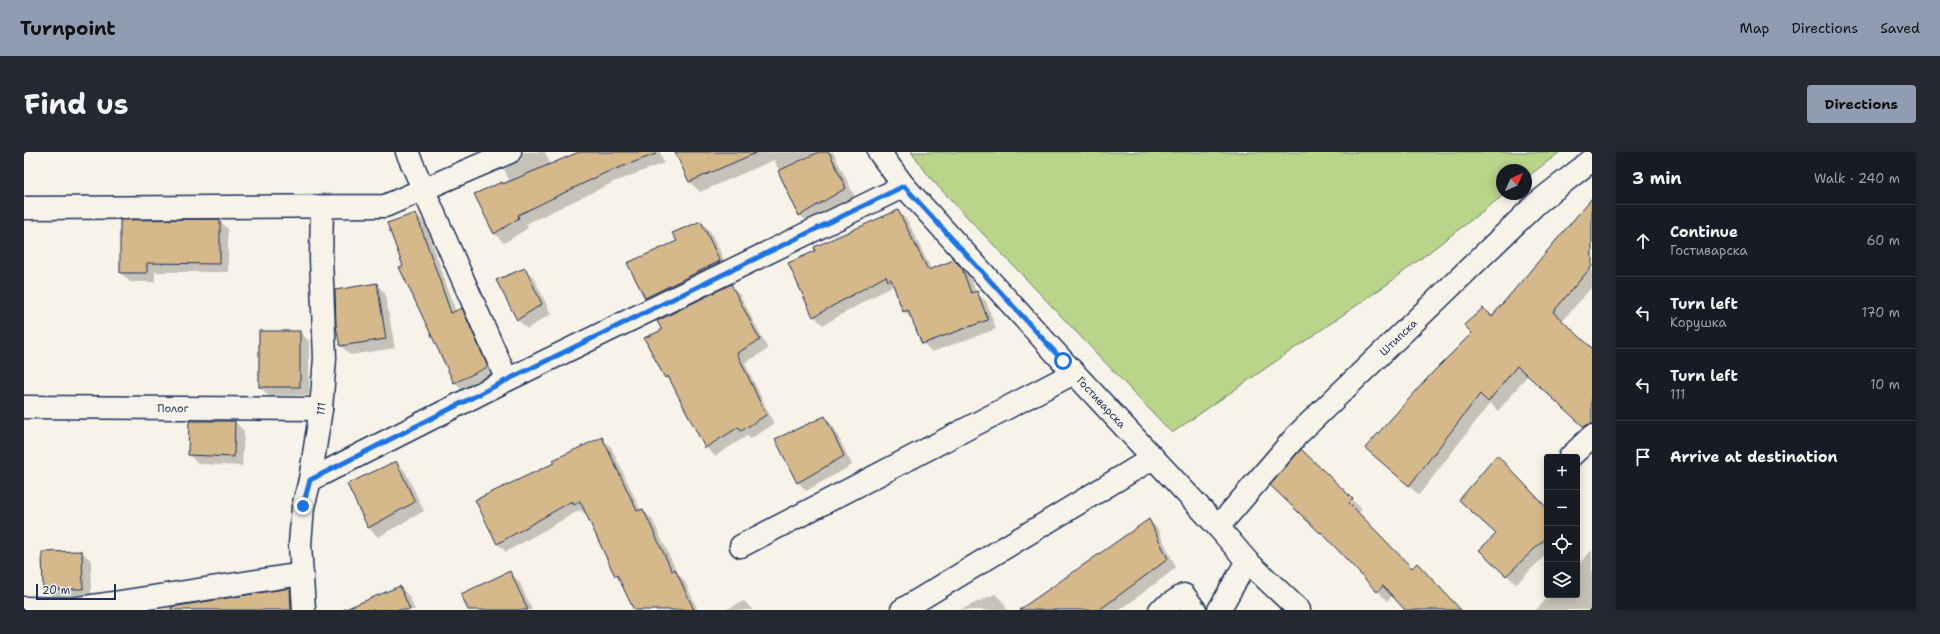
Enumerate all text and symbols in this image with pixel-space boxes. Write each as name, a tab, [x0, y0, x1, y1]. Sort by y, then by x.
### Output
text: Turnpoint	[20, 16, 116, 41]
text: Map	[1740, 19, 1770, 37]
text: Directions	[1792, 19, 1858, 37]
text: Saved	[1880, 19, 1920, 37]
text: Find us	[24, 85, 129, 123]
button: Directions	[1807, 85, 1916, 123]
north arrow	[1496, 164, 1532, 200]
text: 3 min	[1632, 167, 1682, 189]
text: Walk · 240 m	[1814, 170, 1900, 187]
text: Continue	[1670, 222, 1738, 242]
icon: ahead	[1632, 230, 1654, 252]
text: 60 m	[1867, 232, 1900, 249]
text: Гостиварска	[1670, 242, 1748, 259]
text: Turn left	[1670, 294, 1738, 314]
icon: left	[1632, 302, 1654, 324]
text: 170 m	[1862, 304, 1900, 321]
text: Корушка	[1670, 314, 1727, 331]
street label: Штипска	[1376, 316, 1421, 359]
route start	[1054, 352, 1072, 370]
text: Turn left	[1670, 366, 1738, 386]
street label: Гостиварска	[1073, 373, 1129, 432]
icon: left	[1632, 374, 1654, 396]
text: 10 m	[1870, 376, 1900, 393]
text: 111	[1670, 386, 1685, 403]
street label: Полог	[157, 401, 189, 416]
street label: 111	[313, 402, 329, 417]
icon: arrive	[1632, 446, 1654, 468]
text: Arrive at destination	[1670, 447, 1838, 467]
map controls	[1544, 454, 1580, 598]
button: +	[1544, 454, 1580, 490]
button: −	[1544, 490, 1580, 526]
route end	[294, 497, 312, 515]
button: locate	[1544, 526, 1580, 562]
button: layers	[1544, 562, 1580, 598]
scale bar	[36, 582, 116, 601]
text: 20 m	[42, 583, 70, 598]

